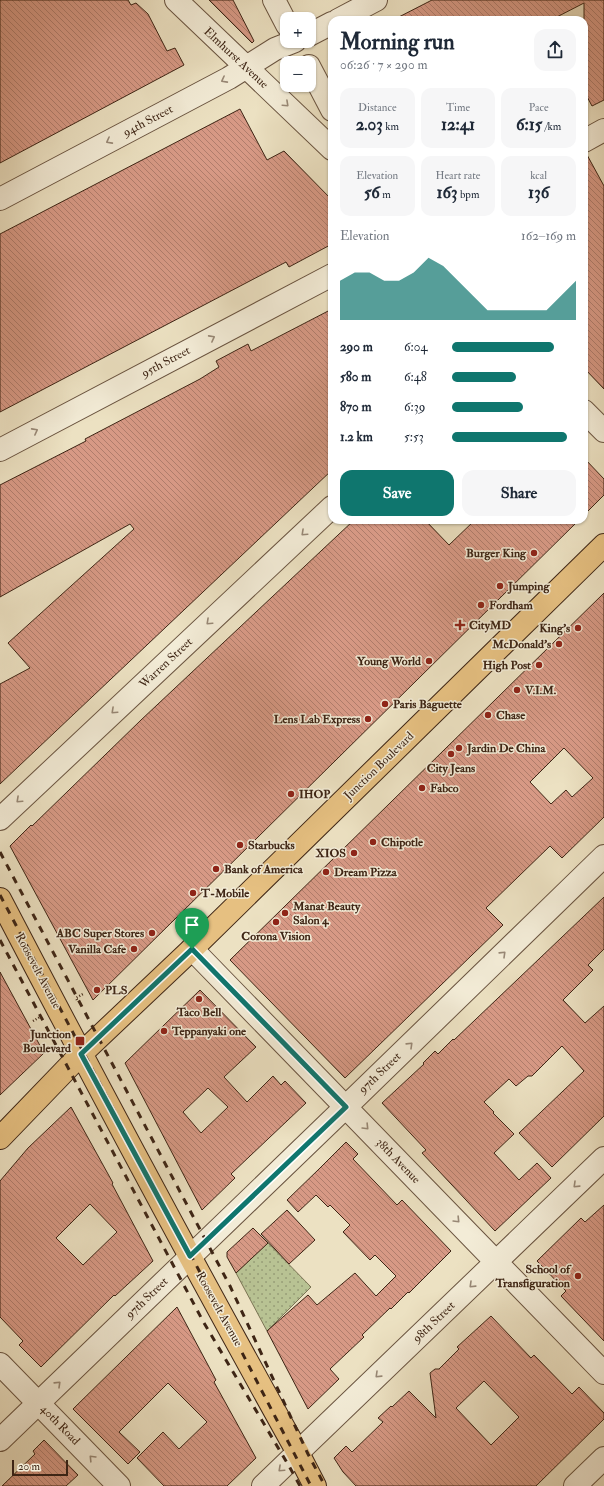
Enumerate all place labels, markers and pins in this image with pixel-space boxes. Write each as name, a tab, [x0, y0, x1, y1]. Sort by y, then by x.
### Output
place label: Burger King	[466, 546, 527, 561]
marker: Burger King	[529, 548, 539, 558]
place label: Jumping	[507, 579, 550, 594]
marker: Jumping	[495, 581, 505, 591]
place label: Fordham	[489, 598, 534, 613]
marker: Fordham	[476, 600, 486, 610]
place label: CityMD	[469, 618, 511, 633]
marker: CityMD	[454, 619, 466, 631]
place label: King's	[539, 621, 570, 636]
marker: King's	[573, 623, 583, 633]
place label: McDonald's	[491, 637, 551, 652]
marker: McDonald's	[554, 639, 564, 649]
place label: Young World	[356, 654, 421, 669]
marker: Young World	[424, 656, 434, 666]
place label: High Post	[483, 658, 531, 673]
marker: High Post	[534, 660, 544, 670]
place label: V.I.M.	[524, 683, 557, 698]
marker: V.I.M.	[512, 685, 522, 695]
place label: Paris Baguette	[393, 697, 463, 712]
marker: Paris Baguette	[380, 699, 390, 709]
place label: Chase	[496, 708, 526, 723]
marker: Chase	[483, 710, 493, 720]
place label: Lens Lab Express	[274, 712, 360, 727]
marker: Lens Lab Express	[363, 714, 373, 724]
place label: Jardin De China	[466, 741, 547, 756]
marker: Jardin De China	[454, 743, 464, 753]
marker: City Jeans	[446, 749, 456, 759]
place label: City Jeans	[427, 761, 475, 776]
place label: Fabco	[430, 781, 459, 796]
marker: Fabco	[417, 783, 427, 793]
place label: IHOP	[299, 787, 330, 802]
marker: IHOP	[286, 789, 296, 799]
place label: Chipotle	[381, 835, 424, 850]
marker: Chipotle	[368, 837, 378, 847]
place label: Starbucks	[248, 838, 295, 853]
marker: Starbucks	[235, 840, 245, 850]
place label: XIOS	[316, 846, 346, 861]
marker: XIOS	[349, 848, 359, 858]
place label: Bank of America	[224, 862, 304, 877]
marker: Bank of America	[211, 864, 221, 874]
place label: Dream Pizza	[334, 865, 398, 880]
marker: Dream Pizza	[321, 867, 331, 877]
place label: T-Mobile	[200, 886, 250, 901]
marker: T-Mobile	[188, 888, 198, 898]
place label: Manat Beauty Salon 4	[292, 899, 361, 928]
pin	[175, 908, 209, 949]
marker: Manat Beauty Salon 4	[280, 908, 290, 918]
marker: Corona Vision	[271, 917, 281, 927]
place label: ABC Super Stores	[55, 926, 144, 941]
marker: ABC Super Stores	[147, 928, 157, 938]
place label: Corona Vision	[241, 929, 311, 944]
place label: Vanilla Cafe	[67, 942, 127, 957]
marker: Vanilla Cafe	[129, 944, 139, 954]
place label: PLS	[105, 983, 128, 998]
marker: PLS	[92, 985, 102, 995]
marker: Taco Bell	[194, 994, 204, 1004]
place label: Taco Bell	[176, 1005, 222, 1020]
place label: Teppanyaki one	[171, 1024, 247, 1039]
marker: Teppanyaki one	[159, 1026, 169, 1036]
place label: Junction Boulevard	[23, 1027, 72, 1056]
marker: Junction Boulevard	[74, 1035, 86, 1047]
place label: School of Transfiguration	[494, 1262, 572, 1291]
marker: School of Transfiguration	[573, 1271, 583, 1281]

